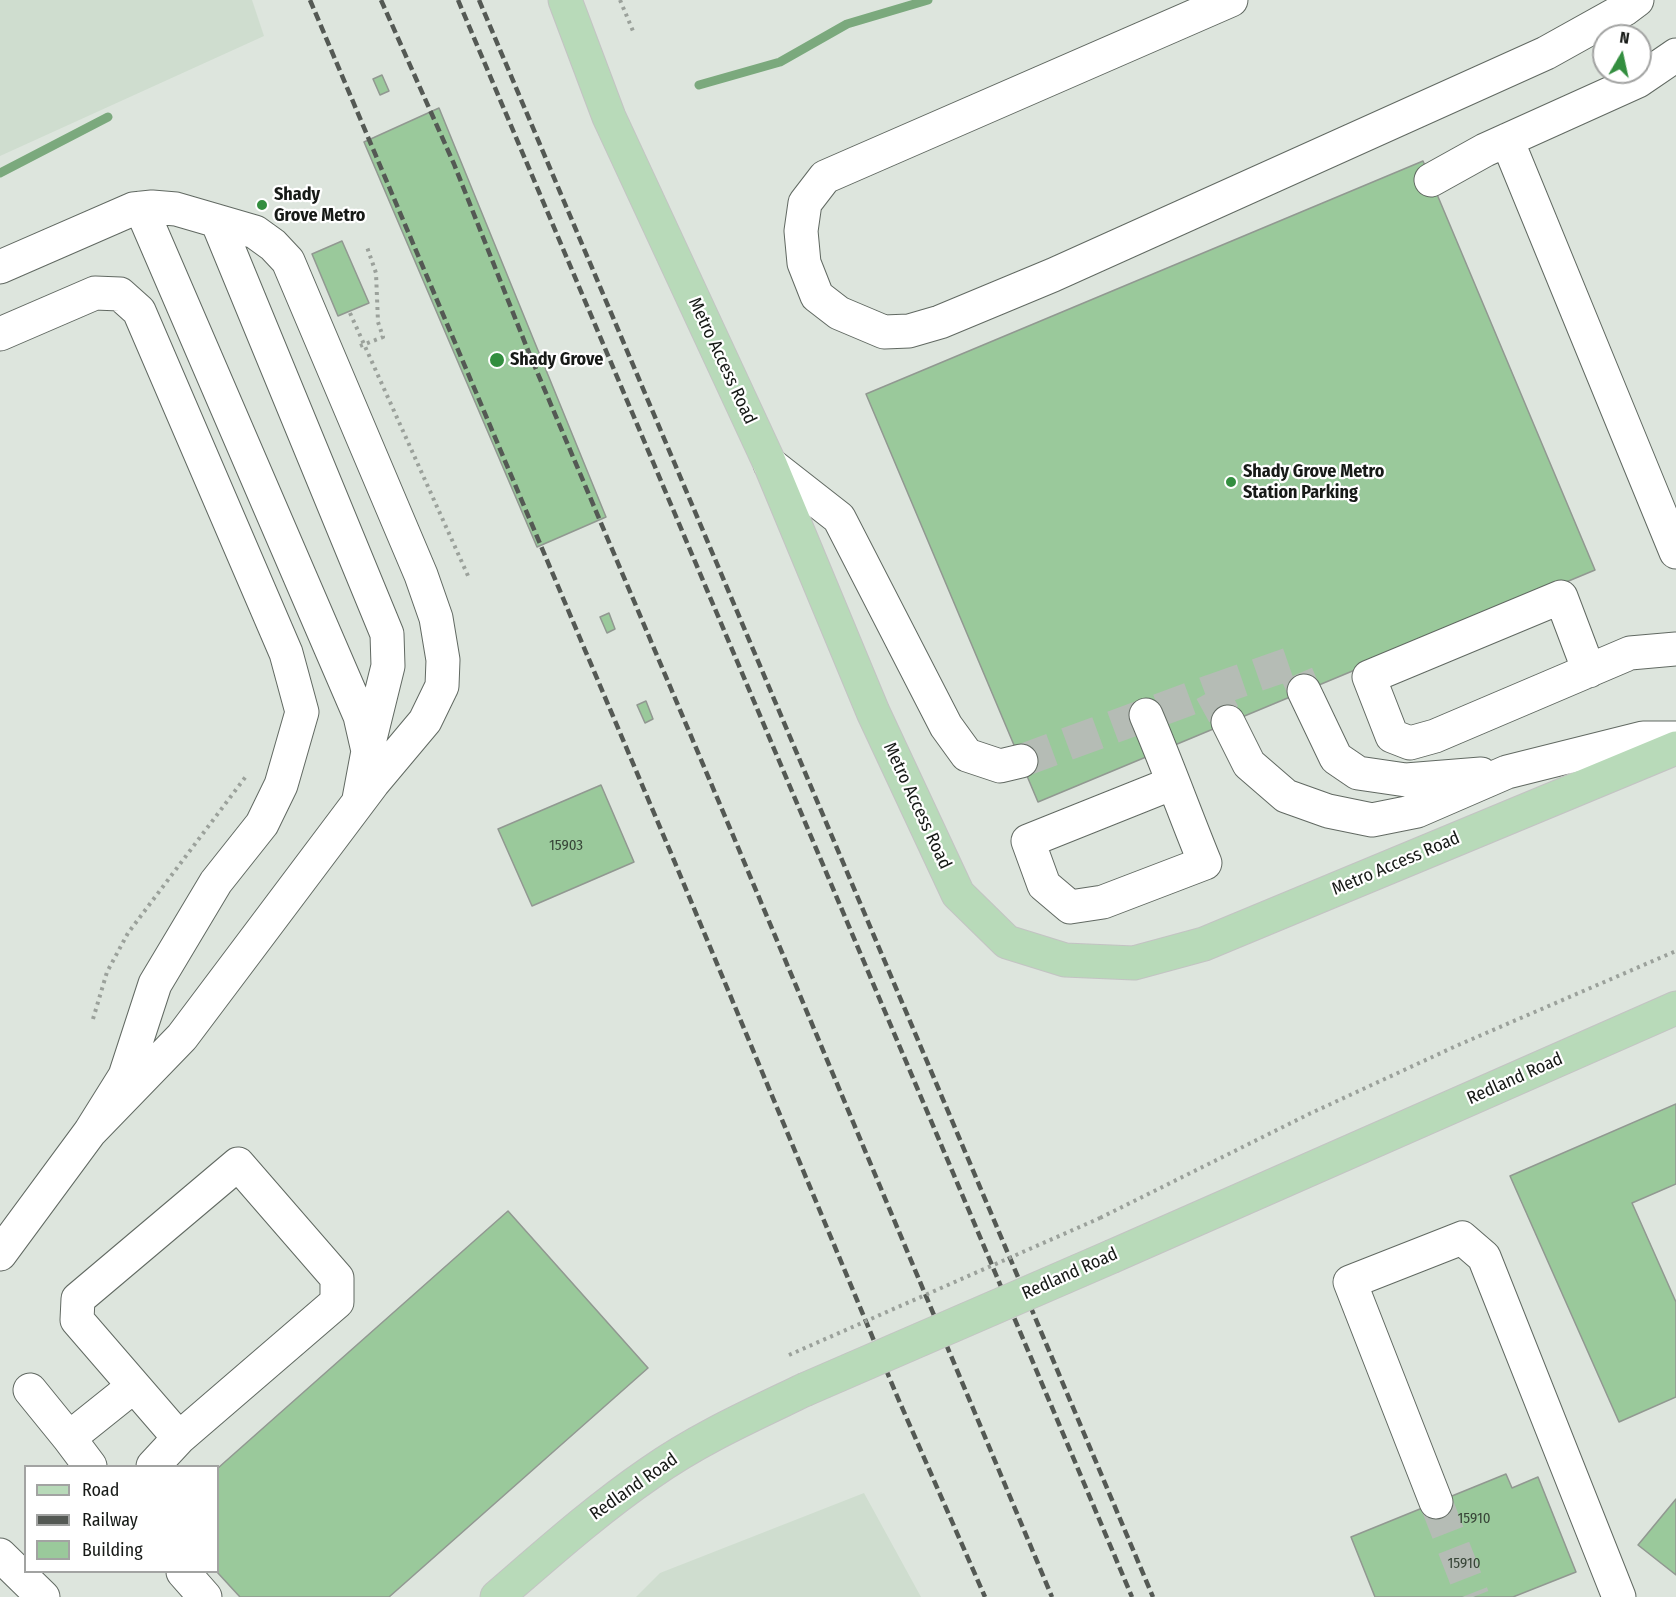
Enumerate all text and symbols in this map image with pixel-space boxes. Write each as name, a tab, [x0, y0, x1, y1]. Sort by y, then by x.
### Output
north arrow	[1592, 24, 1652, 84]
text: N	[1618, 28, 1631, 48]
place label: Shady Grove Metro	[274, 184, 365, 226]
marker: Shady Grove Metro	[255, 198, 269, 212]
street label: Metro Access Road	[683, 294, 761, 428]
place label: Shady Grove	[510, 349, 603, 371]
marker: Shady Grove	[488, 351, 506, 369]
place label: Shady Grove Metro Station Parking	[1243, 461, 1384, 504]
marker: Shady Grove Metro Station Parking	[1224, 475, 1238, 489]
street label: Metro Access Road	[878, 739, 956, 873]
street label: Metro Access Road	[1329, 827, 1463, 901]
house number: 15903	[549, 837, 583, 855]
street label: Redland Road	[1464, 1048, 1566, 1110]
street label: Redland Road	[1019, 1243, 1121, 1305]
street label: Redland Road	[586, 1449, 682, 1525]
legend	[24, 1465, 219, 1573]
text: Road	[82, 1479, 119, 1501]
text: Railway	[82, 1509, 138, 1531]
house number: 15910	[1457, 1510, 1491, 1528]
text: Building	[82, 1539, 143, 1561]
house number: 15910	[1447, 1555, 1481, 1573]

